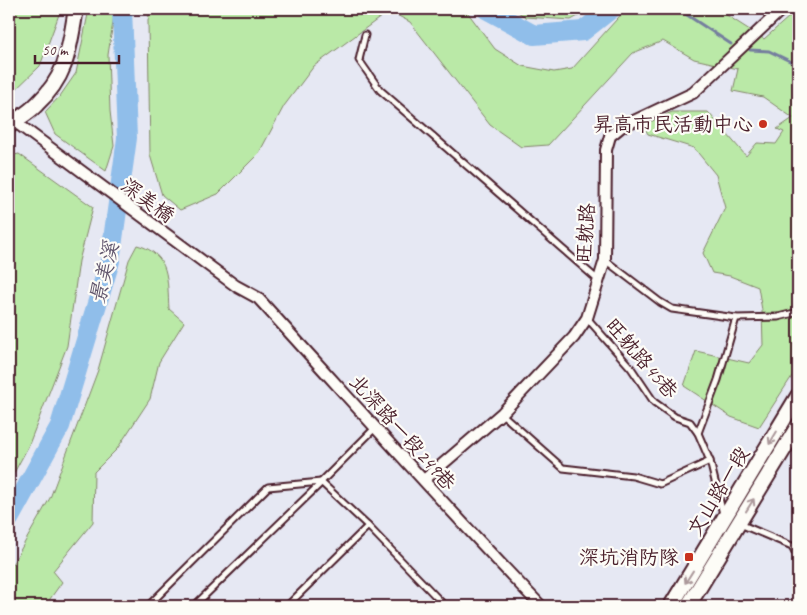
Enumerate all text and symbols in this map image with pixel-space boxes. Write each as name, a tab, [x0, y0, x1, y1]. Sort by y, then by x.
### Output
scale bar	[35, 32, 119, 64]
text: 50 m	[42, 41, 69, 60]
place label: 昇高市民活動中心	[593, 112, 753, 137]
marker: 昇高市民活動中心	[757, 118, 769, 130]
street label: 深美橋	[116, 173, 179, 228]
street label: 旺躭路	[571, 201, 600, 264]
water label: 景美溪	[84, 238, 124, 307]
street label: 旺躭路45巷	[600, 313, 684, 404]
street label: 北深路一段249巷	[344, 369, 462, 496]
one-way arrow	[768, 430, 778, 444]
street label: 文山路一段	[682, 442, 755, 541]
one-way arrow	[744, 498, 755, 512]
place label: 深坑消防隊	[579, 545, 679, 570]
marker: 深坑消防隊	[683, 551, 695, 563]
one-way arrow	[684, 569, 694, 583]

